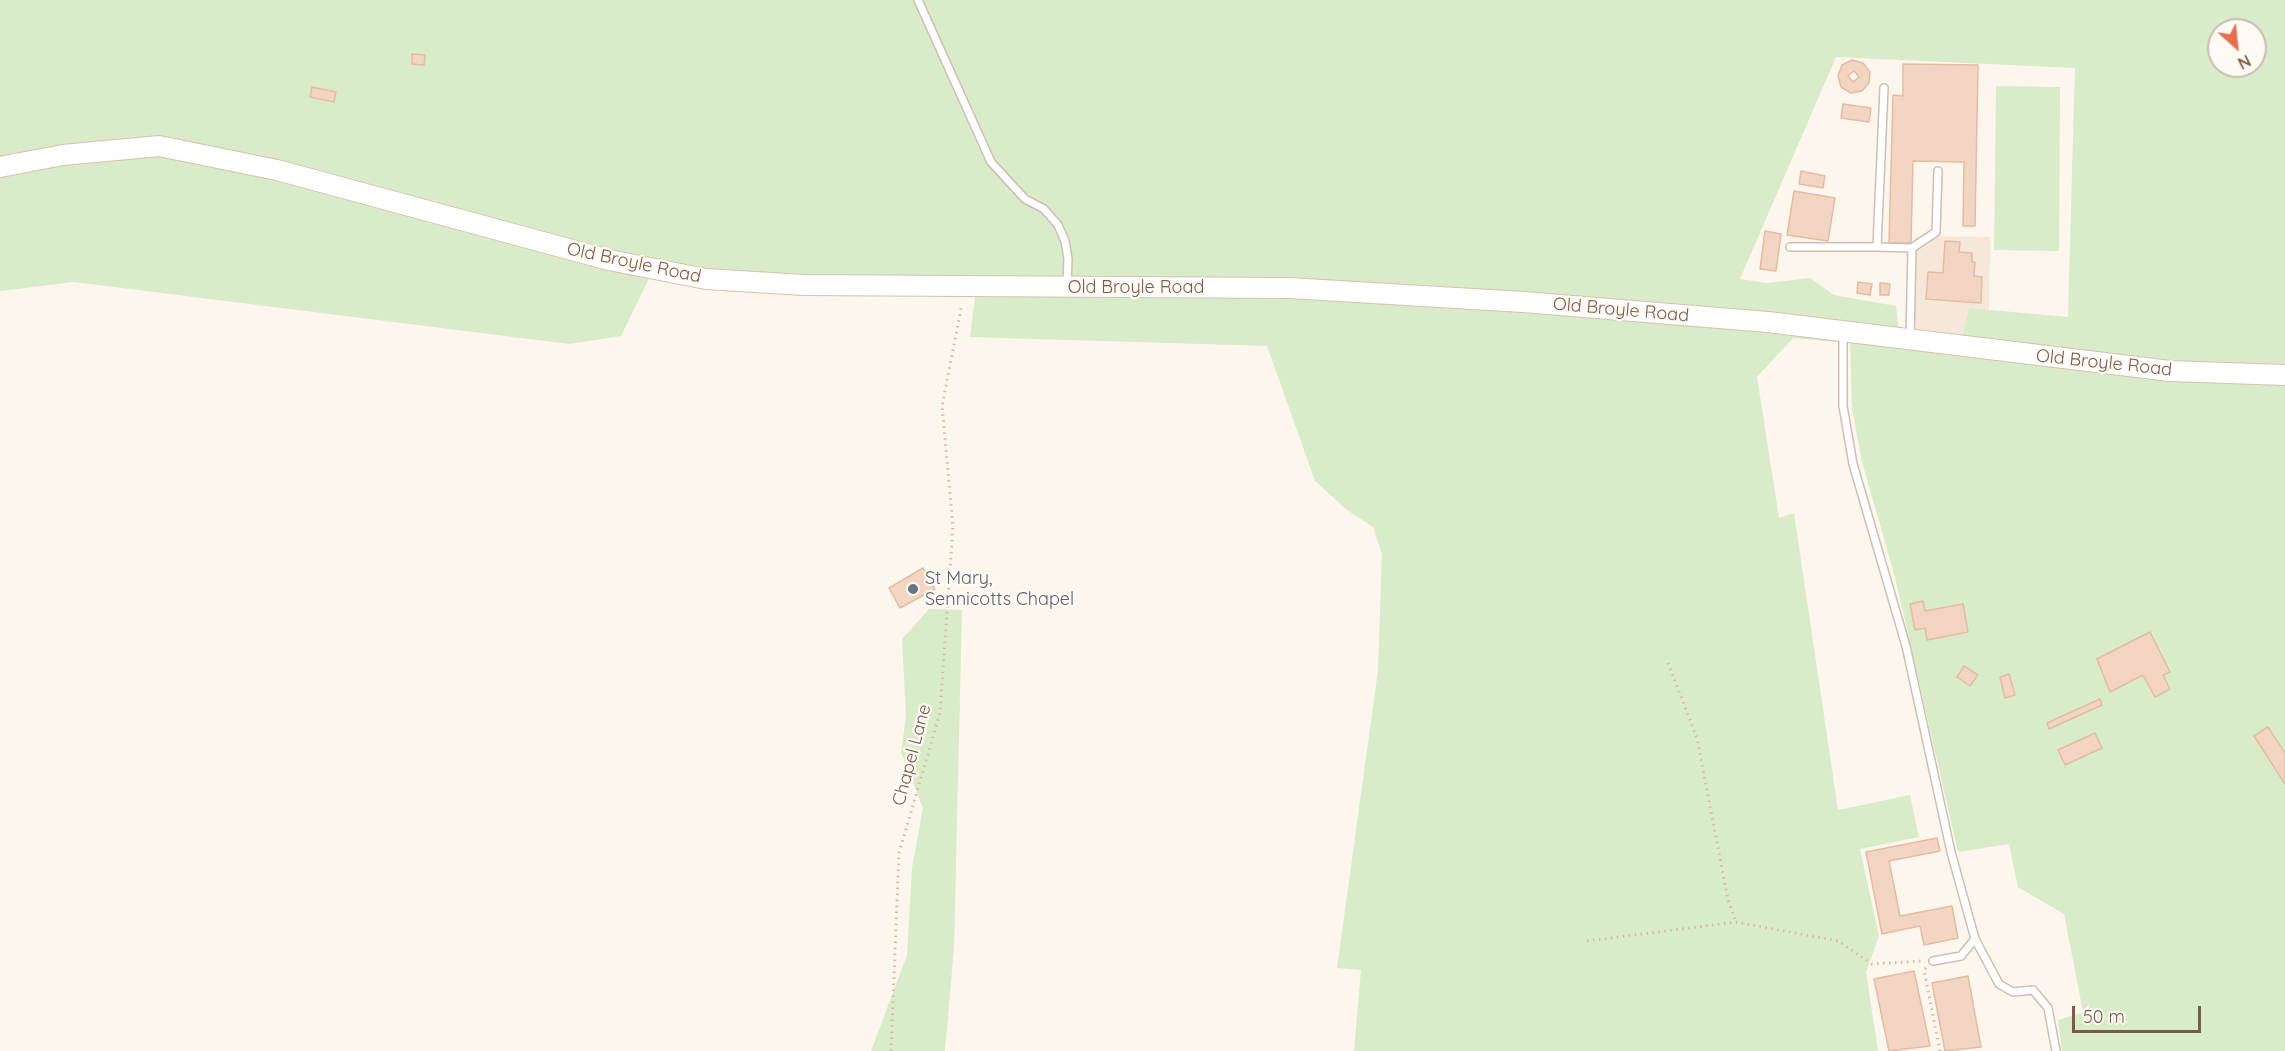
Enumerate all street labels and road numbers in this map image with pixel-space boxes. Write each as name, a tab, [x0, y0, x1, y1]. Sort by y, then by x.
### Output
street label: Old Broyle Road	[565, 238, 703, 288]
street label: Old Broyle Road	[1068, 277, 1204, 299]
street label: Old Broyle Road	[1552, 293, 1690, 327]
street label: Old Broyle Road	[2035, 345, 2173, 381]
street label: Chapel Lane	[888, 702, 936, 808]

